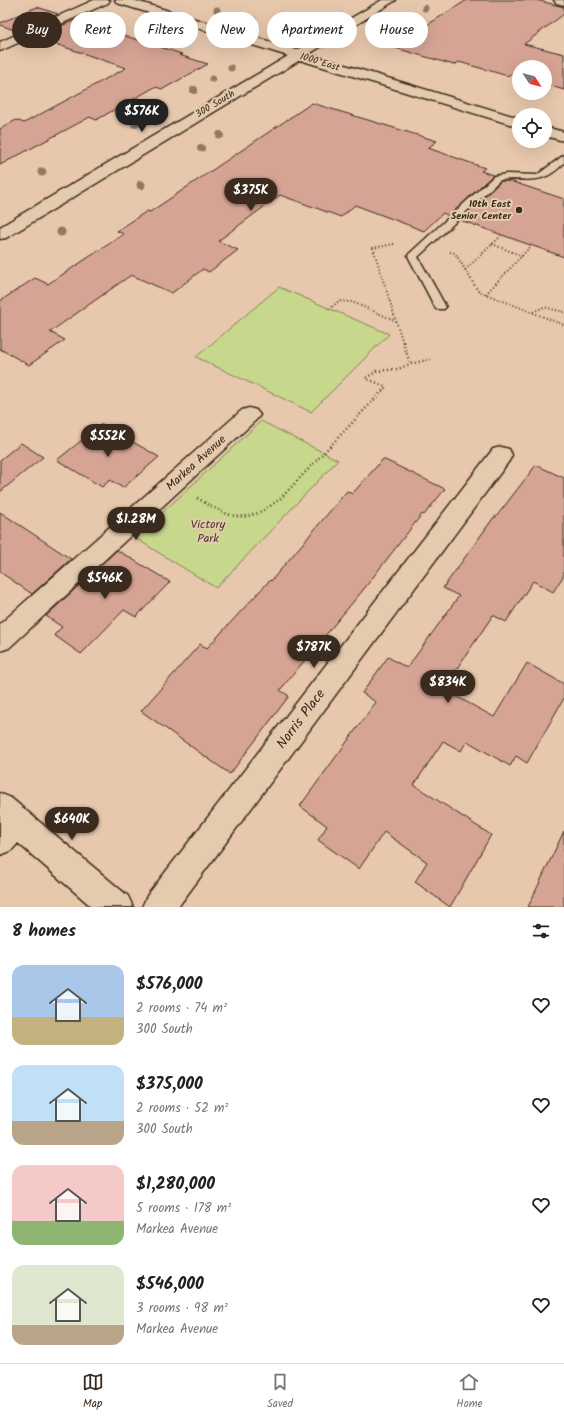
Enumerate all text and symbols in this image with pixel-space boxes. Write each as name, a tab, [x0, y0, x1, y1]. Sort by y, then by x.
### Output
chip: Buy	[12, 12, 62, 48]
chip: Rent	[70, 12, 126, 48]
chip: Filters	[134, 12, 198, 48]
chip: New	[206, 12, 259, 48]
chip: Apartment	[267, 12, 357, 48]
chip: House	[365, 12, 428, 48]
street label: 1000 East	[298, 48, 342, 76]
north arrow	[512, 60, 552, 100]
map controls	[512, 60, 552, 148]
street label: 300 South	[192, 86, 238, 122]
pin: $576K	[114, 99, 170, 133]
text: $576K	[124, 101, 160, 122]
button: locate	[512, 108, 552, 148]
pin: $375K	[223, 178, 279, 212]
text: $375K	[233, 180, 269, 201]
place label: 10th East Senior Center	[451, 196, 511, 224]
marker: 10th East Senior Center	[514, 205, 524, 215]
pin: $552K	[80, 424, 136, 458]
text: $552K	[90, 426, 126, 447]
street label: Markea Avenue	[161, 430, 231, 495]
pin: $1.28M	[103, 507, 169, 541]
text: $1.28M	[116, 509, 156, 530]
park label: Victory Park	[191, 515, 225, 548]
pin: $546K	[77, 566, 133, 600]
text: $546K	[87, 568, 123, 589]
pin: $787K	[286, 635, 342, 669]
text: $787K	[296, 637, 332, 658]
pin: $834K	[420, 670, 476, 704]
text: $834K	[429, 672, 467, 693]
street label: Norris Place	[271, 684, 331, 754]
pin: $640K	[44, 807, 100, 841]
text: $640K	[54, 809, 90, 830]
text: 8 homes	[12, 918, 76, 945]
icon: filters	[530, 920, 552, 942]
text: $576,000	[136, 971, 203, 998]
icon: home	[44, 981, 92, 1029]
icon: heart	[530, 994, 552, 1016]
text: 2 rooms · 74 m²	[136, 998, 227, 1019]
text: 300 South	[136, 1019, 193, 1040]
text: $375,000	[136, 1071, 203, 1098]
icon: home	[44, 1081, 92, 1129]
icon: heart	[530, 1094, 552, 1116]
text: 2 rooms · 52 m²	[136, 1098, 228, 1119]
text: 300 South	[136, 1119, 193, 1140]
text: $1,280,000	[136, 1171, 215, 1198]
icon: home	[44, 1181, 92, 1229]
icon: heart	[530, 1194, 552, 1216]
text: 5 rooms · 178 m²	[136, 1198, 231, 1219]
text: Markea Avenue	[136, 1219, 218, 1240]
text: $546,000	[136, 1271, 204, 1298]
icon: home	[44, 1281, 92, 1329]
icon: heart	[530, 1294, 552, 1316]
text: 3 rooms · 98 m²	[136, 1298, 228, 1319]
text: Markea Avenue	[136, 1319, 218, 1340]
tab: Map	[82, 1371, 104, 1413]
tab: Saved	[267, 1371, 293, 1413]
tab: Home	[456, 1371, 482, 1413]

